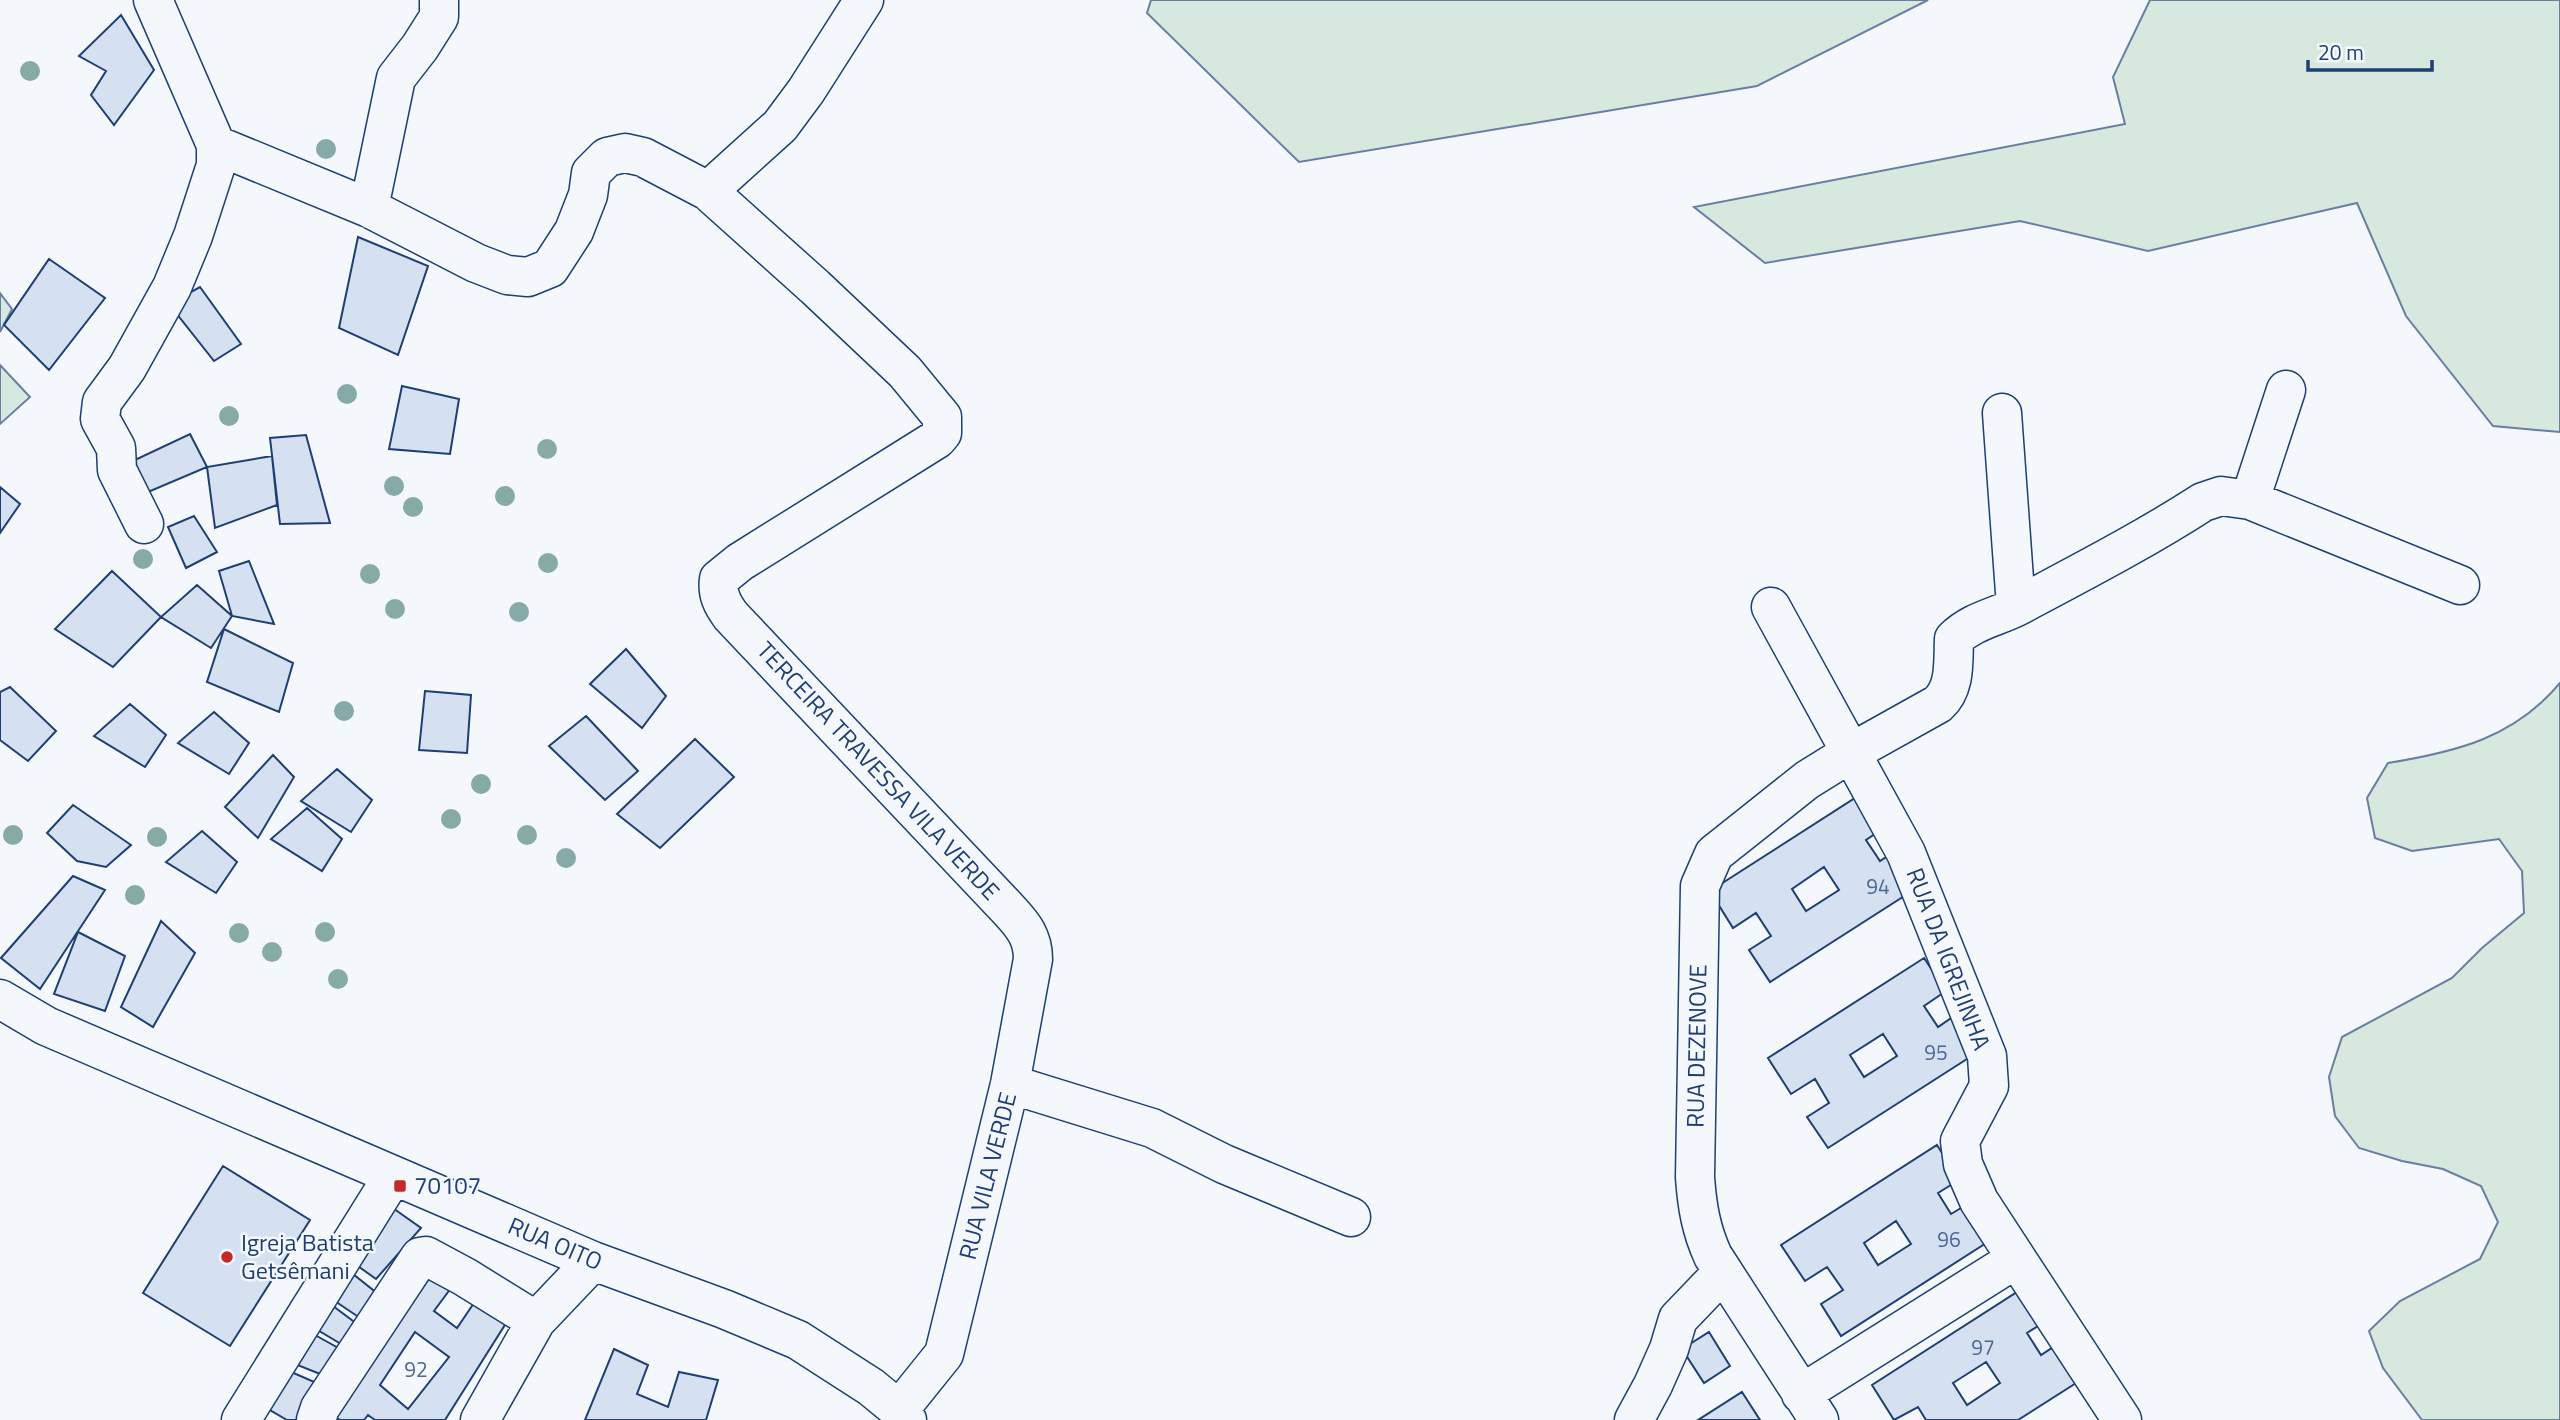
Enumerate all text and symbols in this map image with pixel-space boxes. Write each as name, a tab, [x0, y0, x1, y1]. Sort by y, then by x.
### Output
scale bar	[2308, 28, 2432, 72]
text: 20 m	[2318, 36, 2364, 68]
street label: TERCEIRA TRAVESSA VILA VERDE	[749, 633, 1009, 908]
street label: RUA DA IGREJINHA	[1898, 862, 2000, 1055]
house number: 94	[1866, 870, 1890, 902]
street label: RUA DEZENOVE	[1677, 964, 1715, 1128]
house number: 95	[1924, 1036, 1948, 1068]
street label: RUA VILA VERDE	[949, 1088, 1025, 1263]
place label: 70107	[414, 1167, 481, 1203]
marker: 70107	[392, 1178, 408, 1194]
street label: RUA OITO	[503, 1207, 608, 1279]
house number: 96	[1937, 1223, 1961, 1255]
place label: Igreja Batista Getsêmani	[241, 1224, 374, 1288]
marker: Igreja Batista Getsêmani	[219, 1249, 235, 1265]
house number: 97	[1971, 1331, 1995, 1363]
house number: 92	[404, 1353, 428, 1385]

